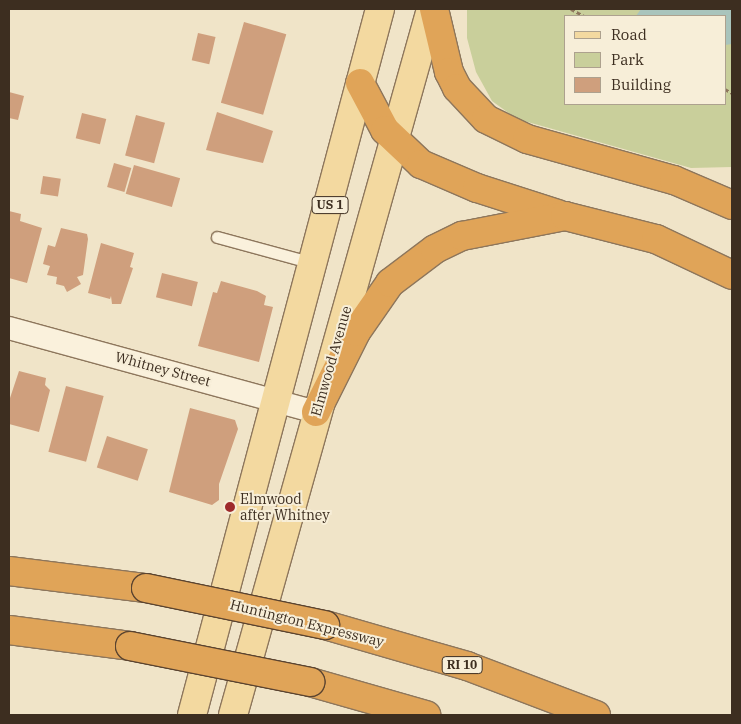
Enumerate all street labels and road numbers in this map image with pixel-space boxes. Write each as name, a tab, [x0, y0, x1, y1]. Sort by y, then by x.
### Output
road number: US 1	[311, 196, 349, 214]
street label: Elmwood Avenue	[307, 304, 355, 418]
street label: Whitney Street	[113, 348, 213, 390]
street label: Huntington Expressway	[228, 596, 386, 650]
road number: RI 10	[441, 656, 483, 674]

